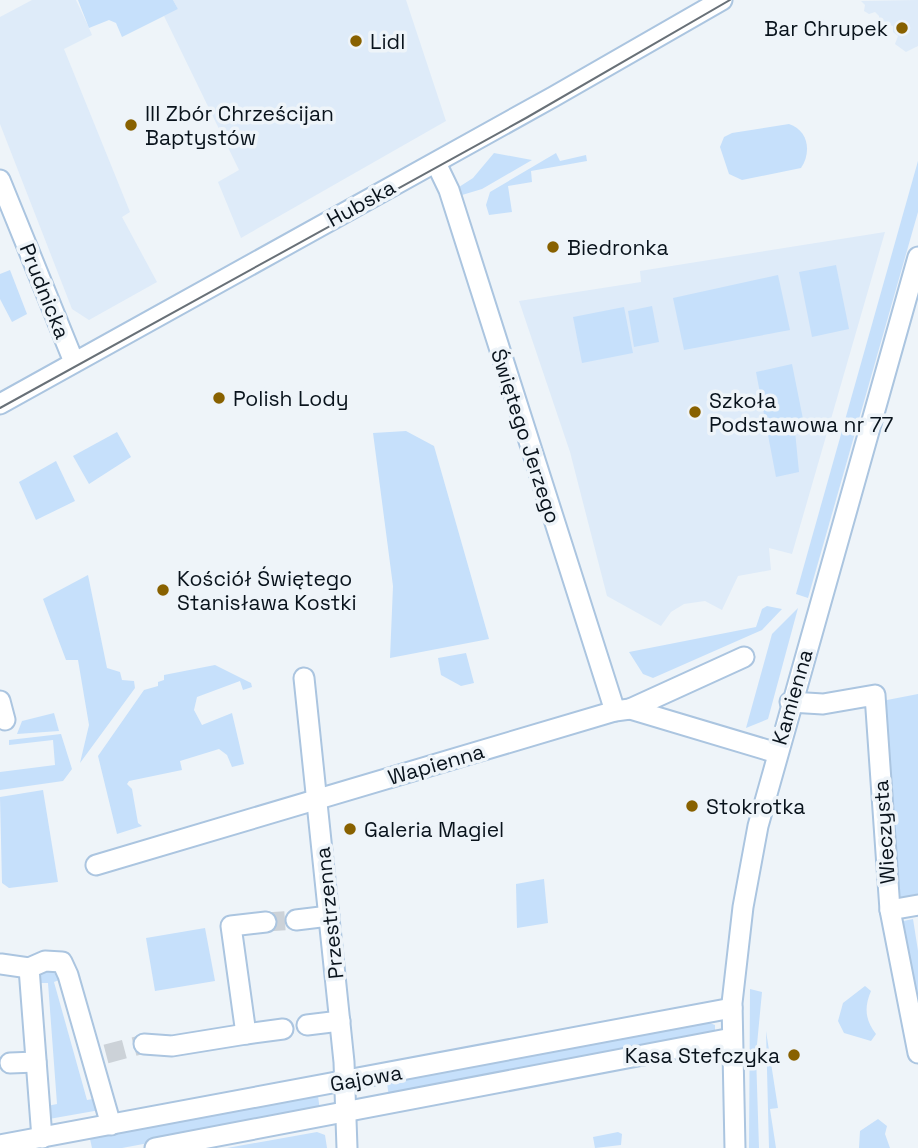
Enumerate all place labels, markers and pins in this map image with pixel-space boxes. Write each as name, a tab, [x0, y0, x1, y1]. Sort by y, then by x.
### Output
place label: Bar Chrupek	[764, 15, 888, 42]
marker: Bar Chrupek	[894, 20, 910, 36]
place label: Lidl	[370, 28, 405, 55]
marker: Lidl	[348, 33, 364, 49]
place label: III Zbór Chrześcijan Baptystów	[145, 100, 334, 151]
marker: III Zbór Chrześcijan Baptystów	[123, 117, 139, 133]
place label: Biedronka	[567, 234, 669, 261]
marker: Biedronka	[545, 239, 561, 255]
place label: Polish Lody	[233, 385, 349, 412]
place label: Szkoła Podstawowa nr 77	[709, 387, 894, 438]
marker: Polish Lody	[211, 390, 227, 406]
marker: Szkoła Podstawowa nr 77	[687, 404, 703, 420]
place label: Kościół Świętego Stanisława Kostki	[177, 565, 357, 616]
marker: Kościół Świętego Stanisława Kostki	[155, 582, 171, 598]
place label: Stokrotka	[706, 793, 805, 820]
marker: Stokrotka	[684, 798, 700, 814]
place label: Galeria Magiel	[364, 816, 504, 843]
marker: Galeria Magiel	[342, 821, 358, 837]
place label: Kasa Stefczyka	[625, 1042, 780, 1069]
marker: Kasa Stefczyka	[786, 1047, 802, 1063]

